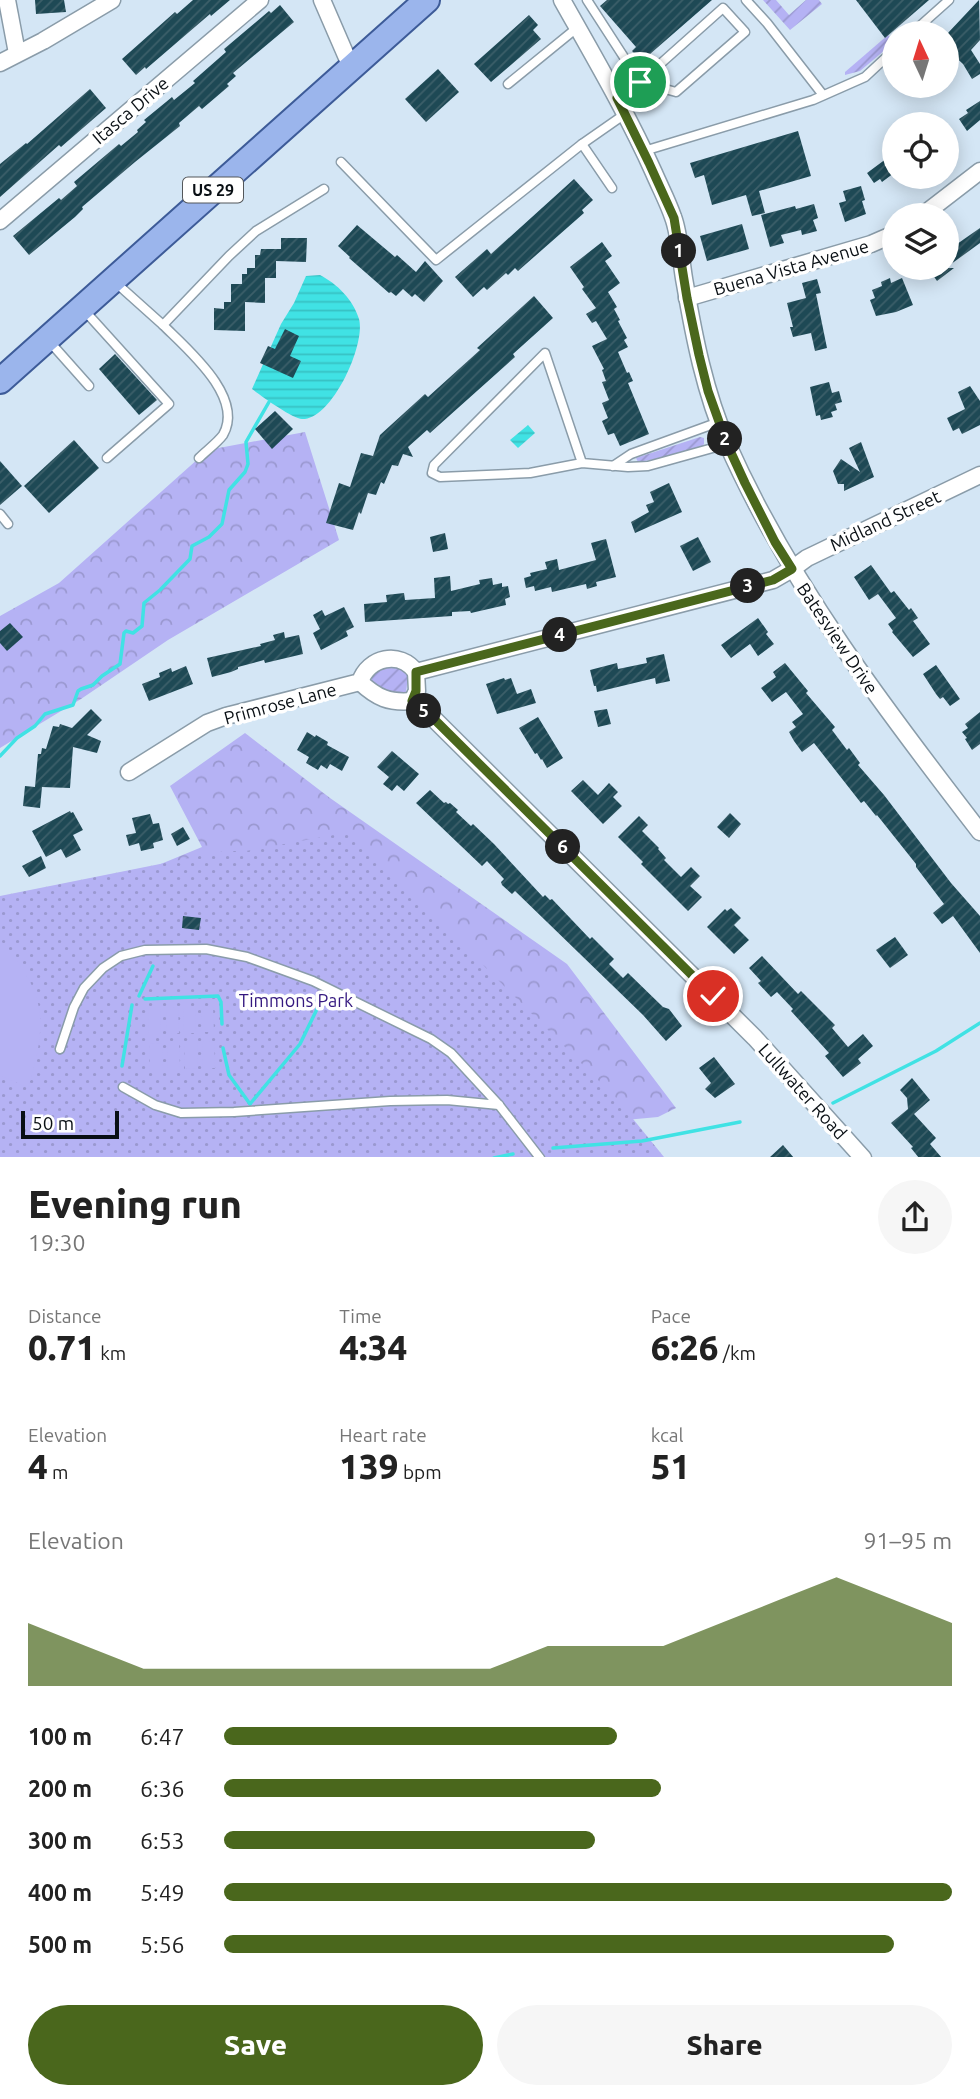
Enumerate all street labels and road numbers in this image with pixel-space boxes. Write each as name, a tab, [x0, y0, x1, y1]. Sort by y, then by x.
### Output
street label: Itasca Drive	[88, 72, 172, 148]
road number: US 29	[183, 178, 243, 202]
street label: Buena Vista Avenue	[711, 235, 871, 299]
street label: Midland Street	[827, 486, 943, 554]
street label: Batesview Drive	[794, 579, 882, 697]
street label: Primrose Lane	[222, 678, 338, 728]
street label: Lullwater Road	[755, 1039, 851, 1143]

